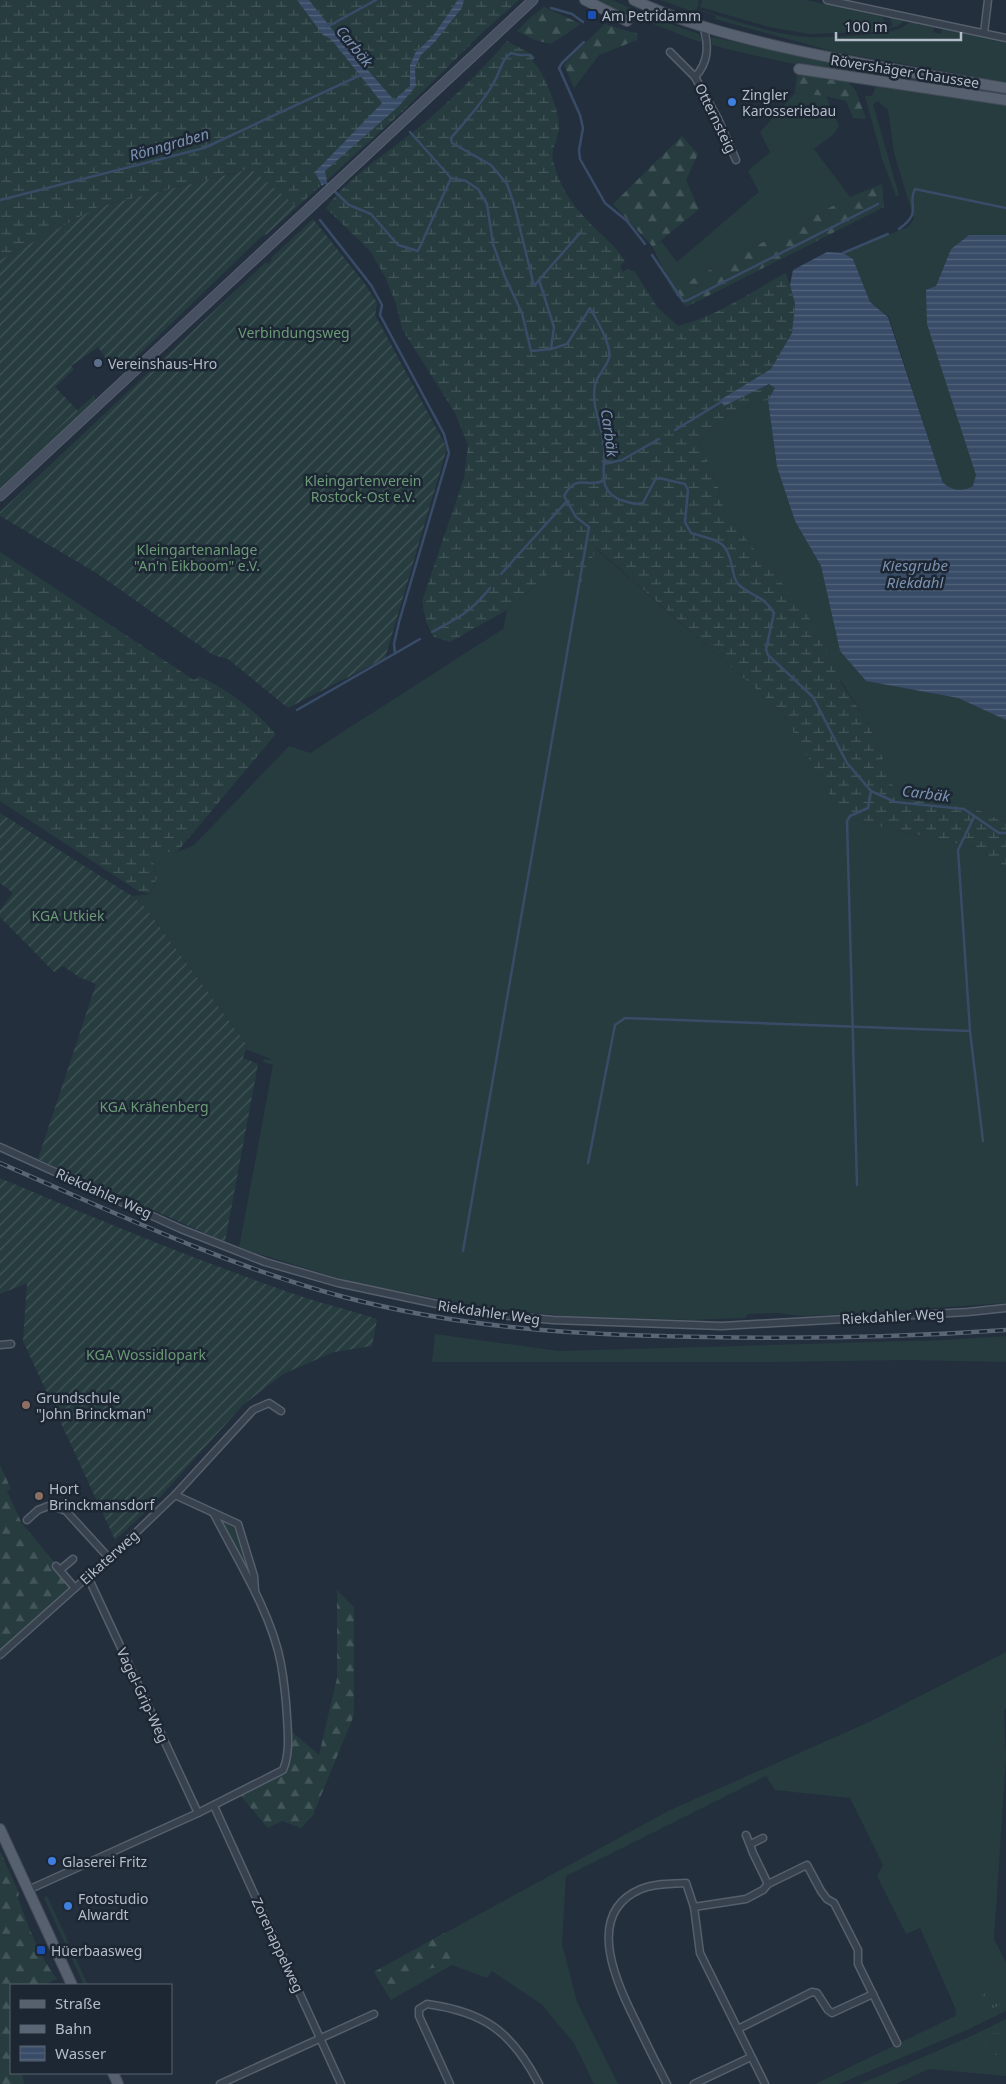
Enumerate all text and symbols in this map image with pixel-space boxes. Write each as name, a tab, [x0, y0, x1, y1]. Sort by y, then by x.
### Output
place label: Am Petridamm	[602, 6, 701, 25]
marker: Am Petridamm	[586, 9, 598, 21]
scale bar	[836, 10, 961, 42]
text: 100 m	[844, 16, 888, 36]
water label: Carbäk	[332, 21, 378, 71]
street label: Rövershäger Chaussee	[829, 50, 981, 92]
street label: Otternsteig	[691, 80, 741, 156]
place label: Zingler Karosseriebau	[742, 85, 836, 120]
marker: Zingler Karosseriebau	[726, 96, 738, 108]
water label: Rönngraben	[127, 123, 211, 165]
park label: Verbindungsweg	[238, 323, 350, 342]
place label: Vereinshaus-Hro	[108, 354, 217, 373]
marker: Vereinshaus-Hro	[92, 357, 104, 369]
water label: Carbäk	[597, 408, 623, 459]
park label: Kleingartenverein Rostock-Ost e.V.	[305, 471, 421, 506]
park label: Kleingartenanlage "An'n Eikboom" e.V.	[134, 540, 260, 575]
water label: Kiesgrube Riekdahl	[882, 555, 948, 592]
water label: Carbäk	[901, 780, 952, 806]
park label: KGA Utkiek	[32, 906, 105, 925]
park label: KGA Krähenberg	[99, 1097, 209, 1116]
street label: Riekdahler Weg	[53, 1163, 155, 1223]
street label: Riekdahler Weg	[437, 1295, 541, 1329]
street label: Riekdahler Weg	[841, 1304, 945, 1328]
park label: KGA Wossidlopark	[86, 1345, 206, 1364]
place label: Grundschule "John Brinckman"	[36, 1388, 151, 1423]
marker: Grundschule "John Brinckman"	[20, 1399, 32, 1411]
place label: Hort Brinckmansdorf	[49, 1479, 156, 1514]
marker: Hort Brinckmansdorf	[33, 1490, 45, 1502]
street label: Eikaterweg	[76, 1526, 142, 1588]
street label: Vagel-Grip-Weg	[113, 1645, 173, 1745]
place label: Glaserei Fritz	[62, 1852, 148, 1871]
marker: Glaserei Fritz	[46, 1855, 58, 1867]
place label: Fotostudio Alwardt	[78, 1889, 148, 1924]
street label: Zorenappelweg	[248, 1894, 308, 1996]
marker: Fotostudio Alwardt	[62, 1900, 74, 1912]
place label: Hüerbaasweg	[51, 1941, 142, 1960]
marker: Hüerbaasweg	[35, 1944, 47, 1956]
legend	[10, 1984, 172, 2074]
text: Straße	[55, 1993, 101, 2013]
text: Bahn	[55, 2018, 92, 2038]
text: Wasser	[55, 2043, 106, 2063]

